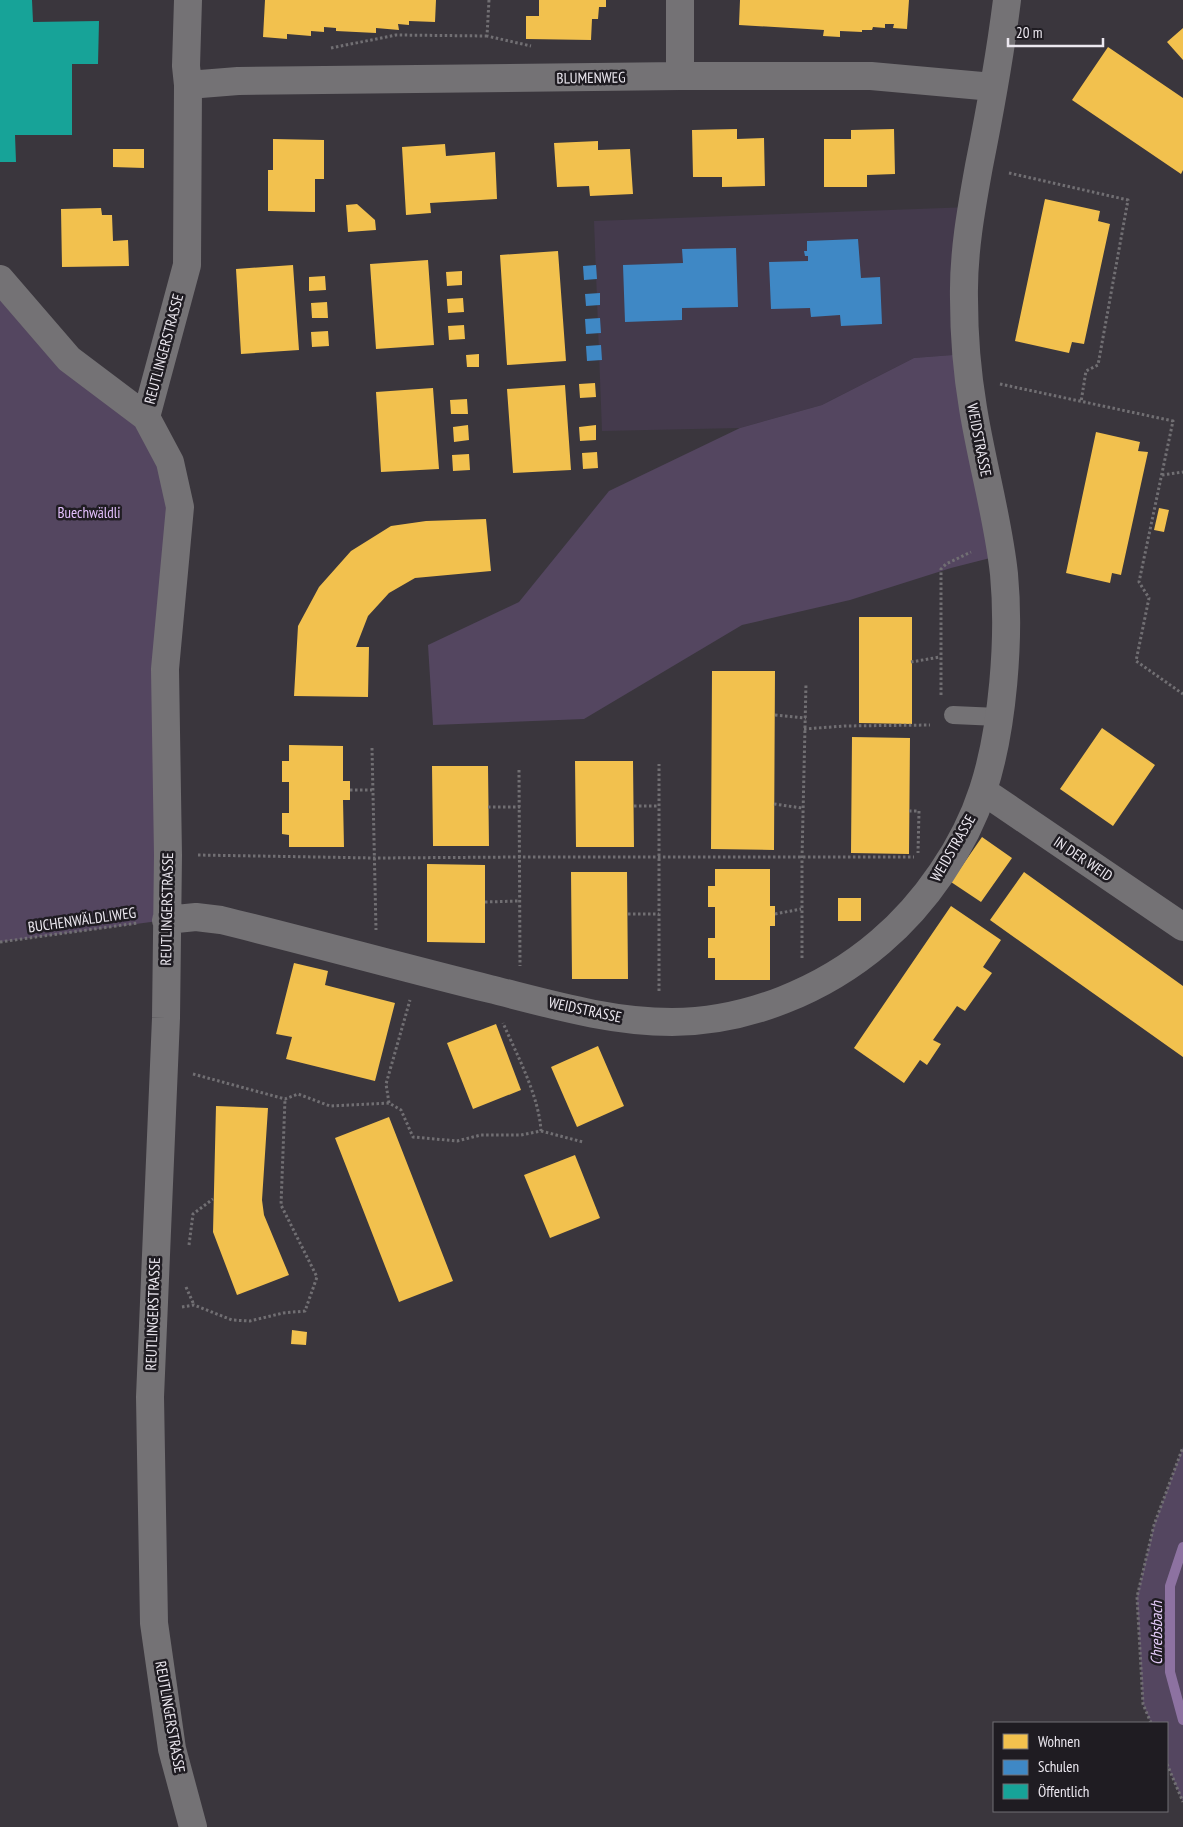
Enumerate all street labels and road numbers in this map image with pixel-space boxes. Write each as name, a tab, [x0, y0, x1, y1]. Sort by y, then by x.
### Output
street label: BLUMENWEG	[556, 67, 626, 88]
street label: REUTLINGERSTRASSE	[140, 292, 187, 406]
street label: WEIDSTRASSE	[963, 402, 996, 478]
street label: WEIDSTRASSE	[926, 811, 979, 885]
street label: IN DER WEID	[1050, 832, 1116, 885]
street label: REUTLINGERSTRASSE	[156, 852, 177, 966]
street label: BUCHENWÄLDLIWEG	[27, 903, 137, 936]
street label: WEIDSTRASSE	[547, 992, 623, 1027]
street label: REUTLINGERSTRASSE	[141, 1257, 164, 1371]
street label: REUTLINGERSTRASSE	[151, 1659, 190, 1774]

